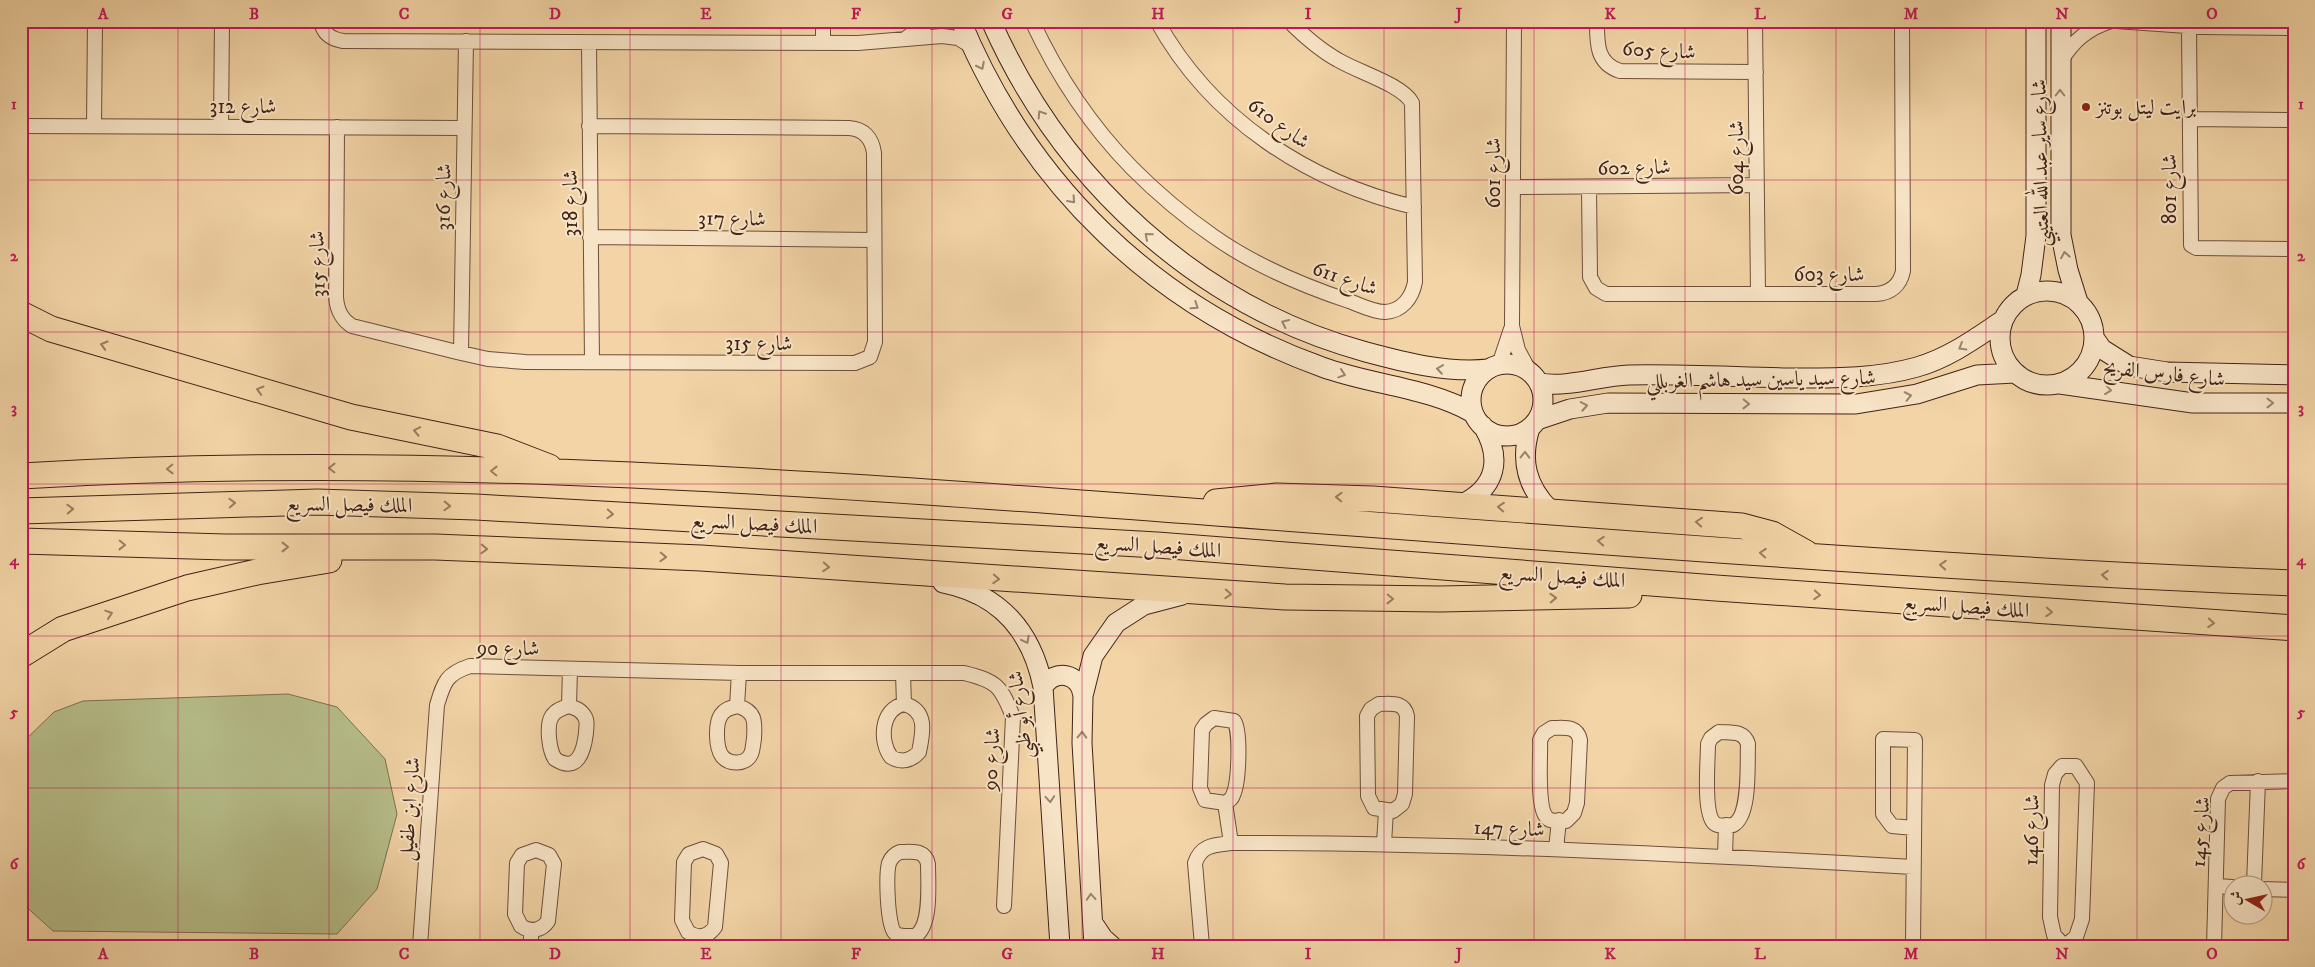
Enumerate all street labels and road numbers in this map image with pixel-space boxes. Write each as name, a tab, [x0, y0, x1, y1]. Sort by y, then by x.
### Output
street label: شارع 605	[1621, 36, 1696, 70]
street label: شارع ساير عبد الله العتيبي	[2022, 79, 2061, 247]
street label: شارع 610	[1240, 92, 1315, 158]
street label: شارع 312	[210, 94, 276, 124]
street label: شارع 604	[1724, 120, 1754, 196]
street label: شارع 601	[1481, 138, 1511, 208]
street label: شارع 602	[1597, 154, 1671, 186]
street label: شارع 801	[2157, 154, 2187, 224]
street label: شارع 316	[430, 163, 462, 231]
street label: شارع 318	[558, 169, 588, 237]
street label: شارع 317	[698, 205, 766, 237]
street label: شارع 315	[304, 230, 336, 298]
street label: شارع 611	[1307, 256, 1381, 306]
street label: شارع 603	[1793, 262, 1865, 292]
street label: شارع 315	[726, 331, 792, 361]
street label: شارع فارس الفريح	[2101, 355, 2226, 397]
street label: شارع سيد ياسين سيد هاشم الغربللي	[1646, 365, 1876, 402]
street label: الملك فيصل السريع	[285, 491, 413, 524]
street label: الملك فيصل السريع	[690, 508, 818, 545]
street label: الملك فيصل السريع	[1093, 530, 1222, 569]
street label: الملك فيصل السريع	[1497, 560, 1626, 599]
street label: الملك فيصل السريع	[1901, 590, 2030, 629]
street label: شارع 90	[476, 636, 539, 666]
street label: شارع أبو ظبي	[1000, 668, 1045, 761]
street label: شارع 90	[977, 727, 1011, 792]
street label: شارع ابن طفيل	[393, 756, 431, 862]
street label: شارع 146	[2018, 794, 2050, 866]
street label: شارع 145	[2186, 796, 2220, 869]
street label: شارع 147	[1473, 815, 1545, 847]

